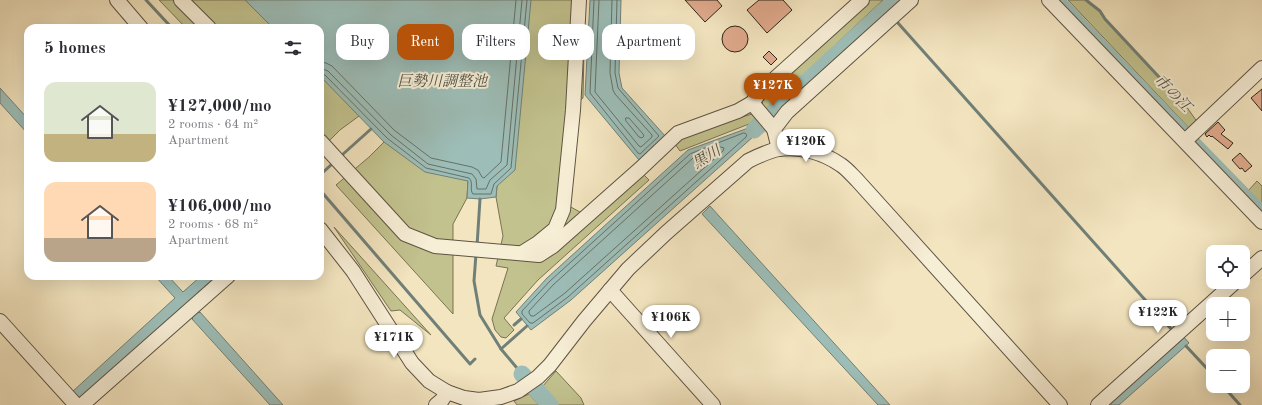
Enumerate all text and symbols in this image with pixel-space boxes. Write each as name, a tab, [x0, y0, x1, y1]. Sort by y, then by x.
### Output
chip: Buy	[336, 24, 389, 60]
chip: Rent	[397, 24, 454, 60]
chip: Filters	[462, 24, 530, 60]
chip: New	[538, 24, 594, 60]
chip: Apartment	[602, 24, 695, 60]
icon: filters	[282, 37, 304, 59]
text: 5 homes	[44, 40, 106, 57]
water label: 市の江	[1151, 71, 1196, 117]
water label: 巨勢川調整池	[397, 73, 489, 90]
pin: ¥127K	[745, 73, 801, 107]
text: ¥127K	[753, 79, 793, 92]
icon: home	[76, 98, 124, 146]
text: ¥127,000/mo	[168, 98, 272, 115]
text: 2 rooms · 64 m²	[168, 118, 258, 131]
pin: ¥120K	[778, 129, 834, 163]
text: Apartment	[168, 134, 229, 147]
text: ¥120K	[786, 135, 826, 148]
water label: 黒川	[689, 141, 725, 172]
icon: home	[76, 198, 124, 246]
text: ¥106,000/mo	[168, 198, 272, 215]
text: 2 rooms · 68 m²	[168, 218, 258, 231]
text: Apartment	[168, 234, 229, 247]
map controls	[1206, 245, 1250, 393]
button: locate	[1206, 245, 1250, 289]
button: +	[1206, 297, 1250, 341]
pin: ¥122K	[1130, 300, 1186, 334]
pin: ¥106K	[643, 305, 699, 339]
text: ¥122K	[1138, 306, 1178, 319]
text: ¥106K	[651, 311, 691, 324]
pin: ¥171K	[366, 325, 422, 359]
text: ¥171K	[374, 331, 414, 344]
button: −	[1206, 349, 1250, 393]

